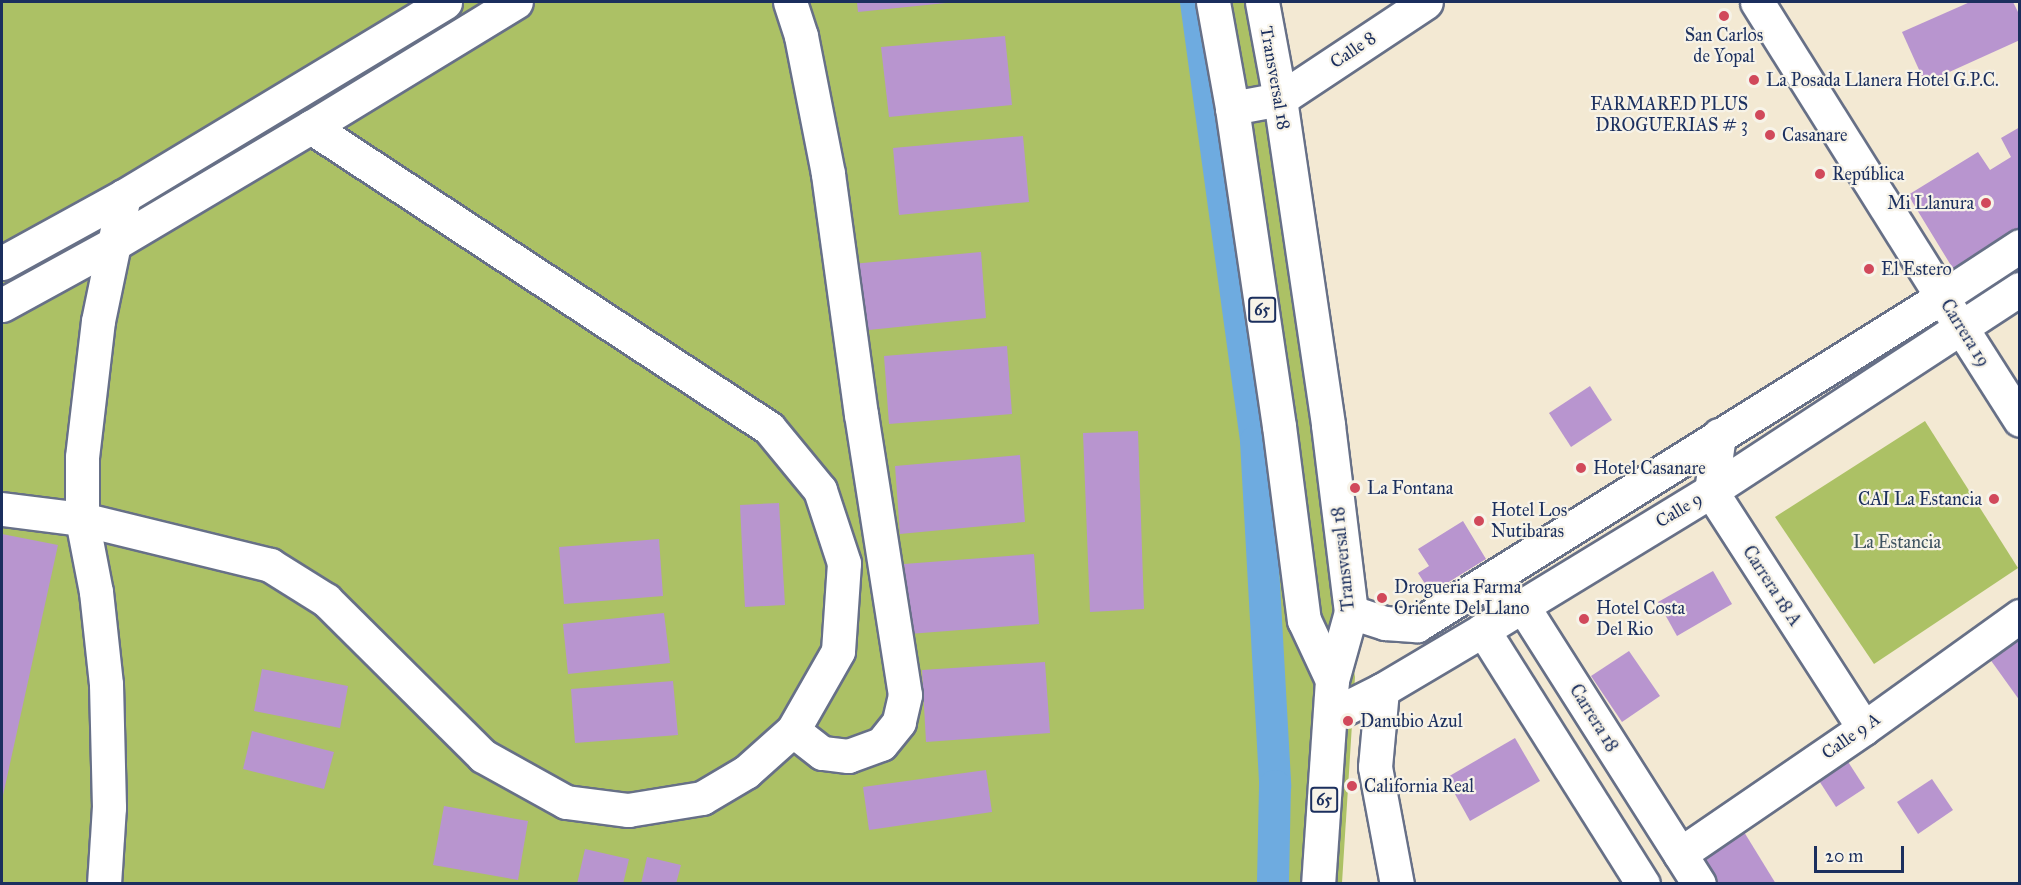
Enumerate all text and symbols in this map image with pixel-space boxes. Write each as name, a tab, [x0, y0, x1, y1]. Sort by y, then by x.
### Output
marker: San Carlos de Yopal	[1717, 9, 1731, 23]
street label: Transversal 18	[1255, 25, 1295, 131]
place label: San Carlos de Yopal	[1685, 25, 1763, 68]
street label: Calle 8	[1326, 27, 1380, 73]
place label: La Posada Llanera Hotel G.P.C.	[1766, 69, 1999, 91]
marker: La Posada Llanera Hotel G.P.C.	[1747, 73, 1761, 87]
place label: FARMARED PLUS DROGUERIAS # 3	[1590, 94, 1748, 136]
marker: FARMARED PLUS DROGUERIAS # 3	[1753, 108, 1767, 122]
place label: Casanare	[1782, 124, 1848, 146]
marker: Casanare	[1763, 128, 1777, 142]
place label: República	[1832, 163, 1904, 185]
marker: República	[1813, 167, 1827, 181]
place label: Mi Llanura	[1887, 192, 1974, 214]
marker: Mi Llanura	[1979, 196, 1993, 210]
place label: El Estero	[1881, 258, 1952, 280]
marker: El Estero	[1862, 262, 1876, 276]
street label: Carrera 19	[1936, 295, 1994, 371]
road number: 65	[1247, 297, 1277, 323]
place label: Hotel Casanare	[1593, 457, 1706, 479]
marker: Hotel Casanare	[1574, 461, 1588, 475]
place label: La Fontana	[1367, 477, 1453, 499]
marker: La Fontana	[1348, 481, 1362, 495]
street label: Calle 9	[1652, 488, 1706, 532]
place label: CAI La Estancia	[1858, 488, 1982, 510]
marker: CAI La Estancia	[1987, 492, 2001, 506]
place label: Hotel Los Nutibaras	[1491, 500, 1567, 542]
street label: Transversal 18	[1327, 506, 1359, 612]
marker: Hotel Los Nutibaras	[1472, 514, 1486, 528]
park label: La Estancia	[1853, 531, 1941, 553]
street label: Carrera 18 A	[1738, 542, 1806, 630]
place label: Drogueria Farma Oriente Del Llano	[1394, 577, 1530, 620]
marker: Drogueria Farma Oriente Del Llano	[1375, 591, 1389, 605]
place label: Hotel Costa Del Rio	[1596, 598, 1685, 640]
marker: Hotel Costa Del Rio	[1577, 612, 1591, 626]
street label: Carrera 18	[1565, 680, 1623, 756]
street label: Calle 9 A	[1818, 708, 1884, 764]
place label: Danubio Azul	[1360, 710, 1463, 732]
marker: Danubio Azul	[1341, 714, 1355, 728]
place label: California Real	[1364, 775, 1474, 797]
marker: California Real	[1345, 779, 1359, 793]
road number: 65	[1309, 787, 1339, 813]
scale bar	[1817, 834, 1907, 872]
text: 20 m	[1825, 845, 1863, 867]

